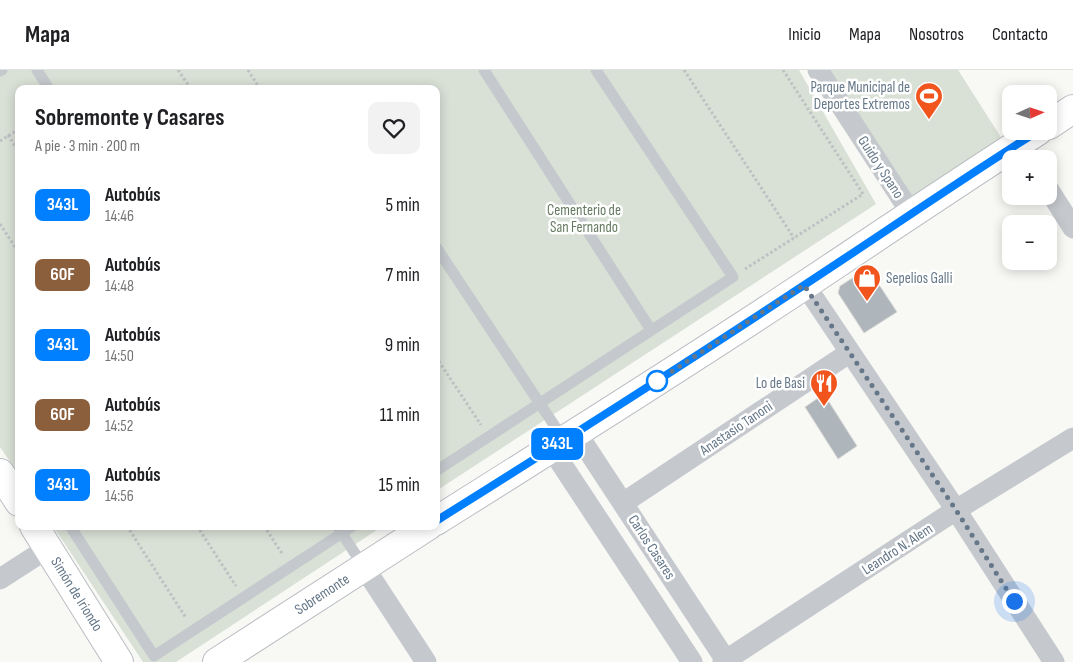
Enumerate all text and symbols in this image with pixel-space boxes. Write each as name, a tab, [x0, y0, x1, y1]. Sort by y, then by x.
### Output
text: Mapa	[25, 20, 70, 49]
text: Inicio	[788, 24, 821, 45]
text: Mapa	[849, 24, 881, 45]
text: Nosotros	[909, 24, 964, 45]
text: Contacto	[992, 24, 1048, 45]
place label: Parque Municipal de Deportes Extremos	[810, 78, 910, 114]
sports icon: Parque Municipal de Deportes Extremos	[914, 81, 944, 120]
north arrow	[1002, 85, 1058, 140]
map controls	[1002, 85, 1057, 270]
button: heart	[368, 102, 420, 154]
text: Sobremonte y Casares	[35, 103, 224, 132]
street label: Guido y Spano	[853, 132, 908, 202]
text: A pie · 3 min · 200 m	[35, 137, 140, 156]
button: +	[1002, 150, 1057, 205]
text: Autobús	[105, 184, 161, 207]
text: 343L	[47, 194, 78, 215]
text: 5 min	[385, 194, 420, 217]
park label: Cementerio de San Fernando	[547, 201, 621, 237]
text: 14:46	[105, 207, 134, 226]
button: −	[1002, 215, 1057, 270]
text: Autobús	[105, 254, 161, 277]
shop icon: Sepelios Galli	[852, 263, 882, 302]
text: 60F	[50, 264, 75, 285]
text: 7 min	[386, 264, 420, 287]
place label: Sepelios Galli	[886, 269, 953, 288]
text: 14:48	[105, 277, 134, 296]
text: Autobús	[105, 324, 161, 347]
text: 343L	[47, 334, 78, 355]
text: 9 min	[385, 334, 420, 357]
text: 14:50	[105, 347, 134, 366]
restaurant icon: Lo de Basi	[809, 368, 839, 407]
unlabelled marker	[646, 370, 668, 392]
place label: Lo de Basi	[756, 374, 805, 393]
text: Autobús	[105, 394, 161, 417]
street label: Anastasio Tanoni	[695, 397, 777, 460]
text: 60F	[50, 404, 75, 425]
text: 11 min	[380, 404, 420, 427]
text: 14:52	[105, 417, 133, 436]
line badge: 343L	[522, 428, 592, 460]
text: 343L	[541, 433, 573, 454]
text: Autobús	[105, 464, 161, 487]
text: 343L	[47, 474, 78, 495]
text: 15 min	[379, 474, 420, 497]
text: 14:56	[105, 487, 134, 506]
street label: Carlos Casares	[624, 511, 679, 583]
street label: Leandro N. Alem	[858, 520, 936, 579]
street label: Simón de Iriondo	[46, 554, 107, 635]
street label: Sobremonte	[291, 570, 353, 619]
your location	[1002, 589, 1027, 614]

